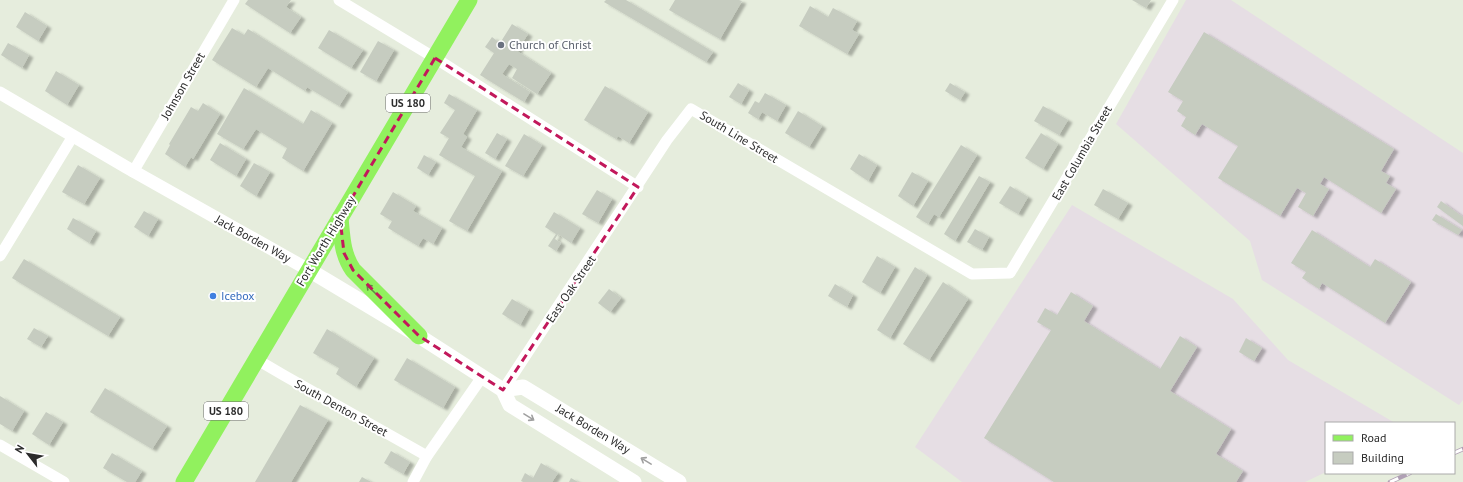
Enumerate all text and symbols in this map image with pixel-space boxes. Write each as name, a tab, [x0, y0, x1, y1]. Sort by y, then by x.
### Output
place label: Church of Christ	[509, 37, 591, 52]
marker: Church of Christ	[496, 40, 506, 50]
street label: Johnson Street	[157, 50, 208, 123]
road number: US 180	[386, 94, 430, 112]
street label: East Columbia Street	[1048, 103, 1115, 203]
street label: South Line Street	[697, 107, 781, 166]
street label: Fort Worth Highway	[293, 192, 359, 289]
street label: Jack Borden Way	[212, 211, 294, 266]
street label: East Oak Street	[543, 252, 599, 325]
one-way arrow	[367, 284, 376, 294]
place label: Icebox	[221, 288, 255, 303]
marker: Icebox	[208, 291, 218, 301]
street label: South Denton Street	[292, 376, 391, 439]
street label: Jack Borden Way	[553, 400, 633, 457]
road number: US 180	[204, 402, 248, 420]
one-way arrow	[523, 413, 534, 421]
legend	[1325, 422, 1455, 474]
text: Road	[1361, 430, 1386, 445]
north arrow	[8, 434, 48, 474]
text: N	[12, 442, 27, 456]
text: Building	[1361, 450, 1404, 465]
one-way arrow	[640, 457, 652, 465]

